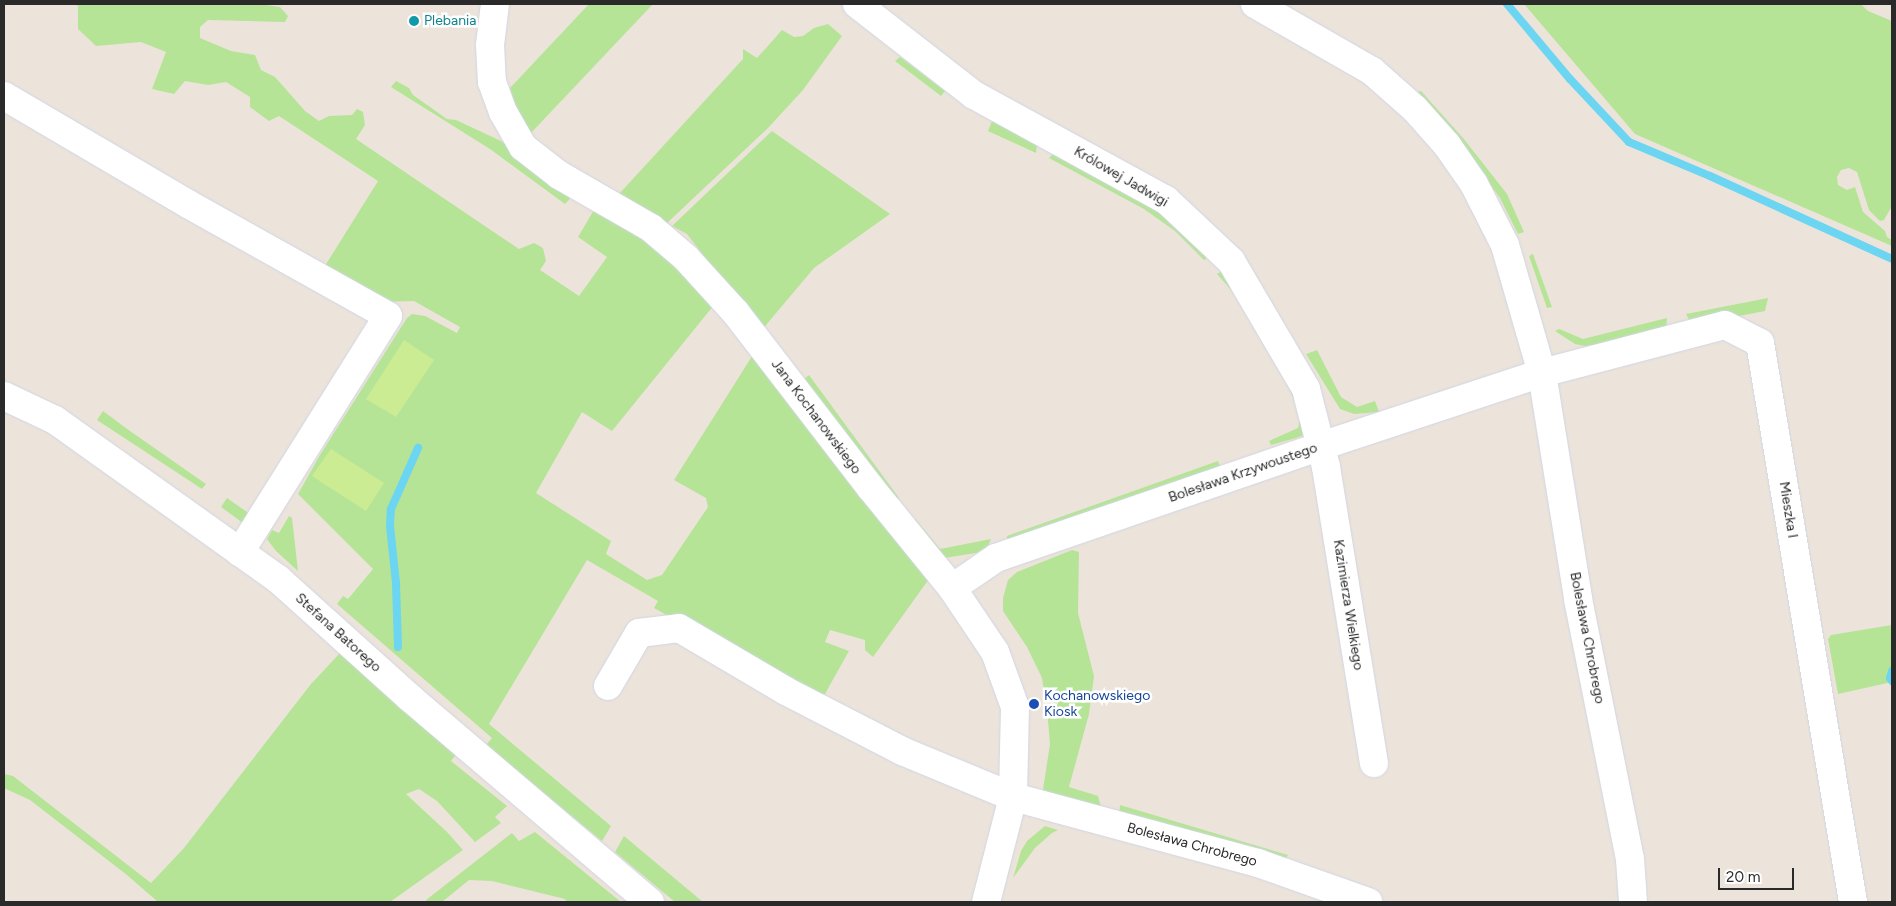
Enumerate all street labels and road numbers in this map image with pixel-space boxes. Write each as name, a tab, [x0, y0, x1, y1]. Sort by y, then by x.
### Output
street label: Królowej Jadwigi	[1071, 143, 1171, 211]
street label: Jana Kochanowskiego	[767, 356, 865, 478]
street label: Bolesława Krzywoustego	[1166, 440, 1320, 506]
street label: Mieszka I	[1775, 480, 1801, 540]
street label: Kazimierza Wielkiego	[1329, 538, 1367, 672]
street label: Bolesława Chrobrego	[1566, 571, 1608, 705]
street label: Stefana Batorego	[292, 590, 384, 676]
street label: Bolesława Chrobrego	[1125, 820, 1259, 870]

